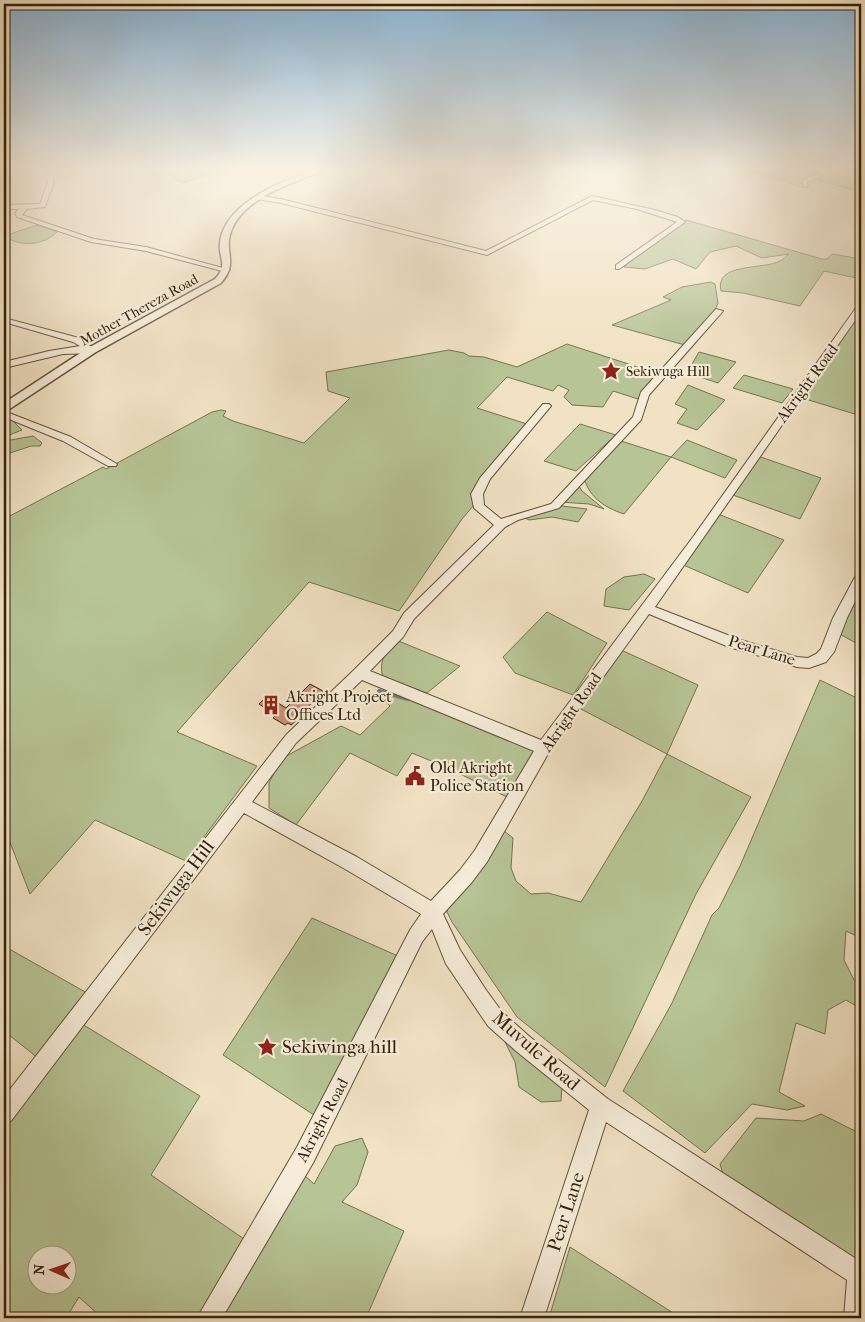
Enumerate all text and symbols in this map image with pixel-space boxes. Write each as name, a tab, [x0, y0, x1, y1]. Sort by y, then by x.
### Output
street label: Mother Thereza Road	[77, 270, 201, 350]
street label: Akright Road	[772, 340, 842, 427]
place icon: Sekiwuga Hill	[600, 360, 622, 382]
place label: Sekiwuga Hill	[626, 363, 710, 380]
street label: Pear Lane	[726, 631, 798, 669]
street label: Akright Road	[536, 669, 605, 756]
place label: Akright Project Offices Ltd	[285, 687, 392, 724]
building icon: Akright Project Offices Ltd	[260, 694, 282, 716]
place label: Old Akright Police Station	[430, 758, 524, 795]
public building icon: Old Akright Police Station	[404, 765, 426, 787]
street label: Sekiwuga Hill	[133, 836, 219, 940]
street label: Muvule Road	[488, 1007, 585, 1095]
place icon: Sekiwinga hill	[256, 1036, 278, 1058]
place label: Sekiwinga hill	[282, 1036, 397, 1058]
street label: Akright Road	[291, 1075, 352, 1166]
street label: Pear Lane	[543, 1170, 589, 1254]
north arrow	[28, 1244, 78, 1294]
text: N	[31, 1264, 48, 1275]

